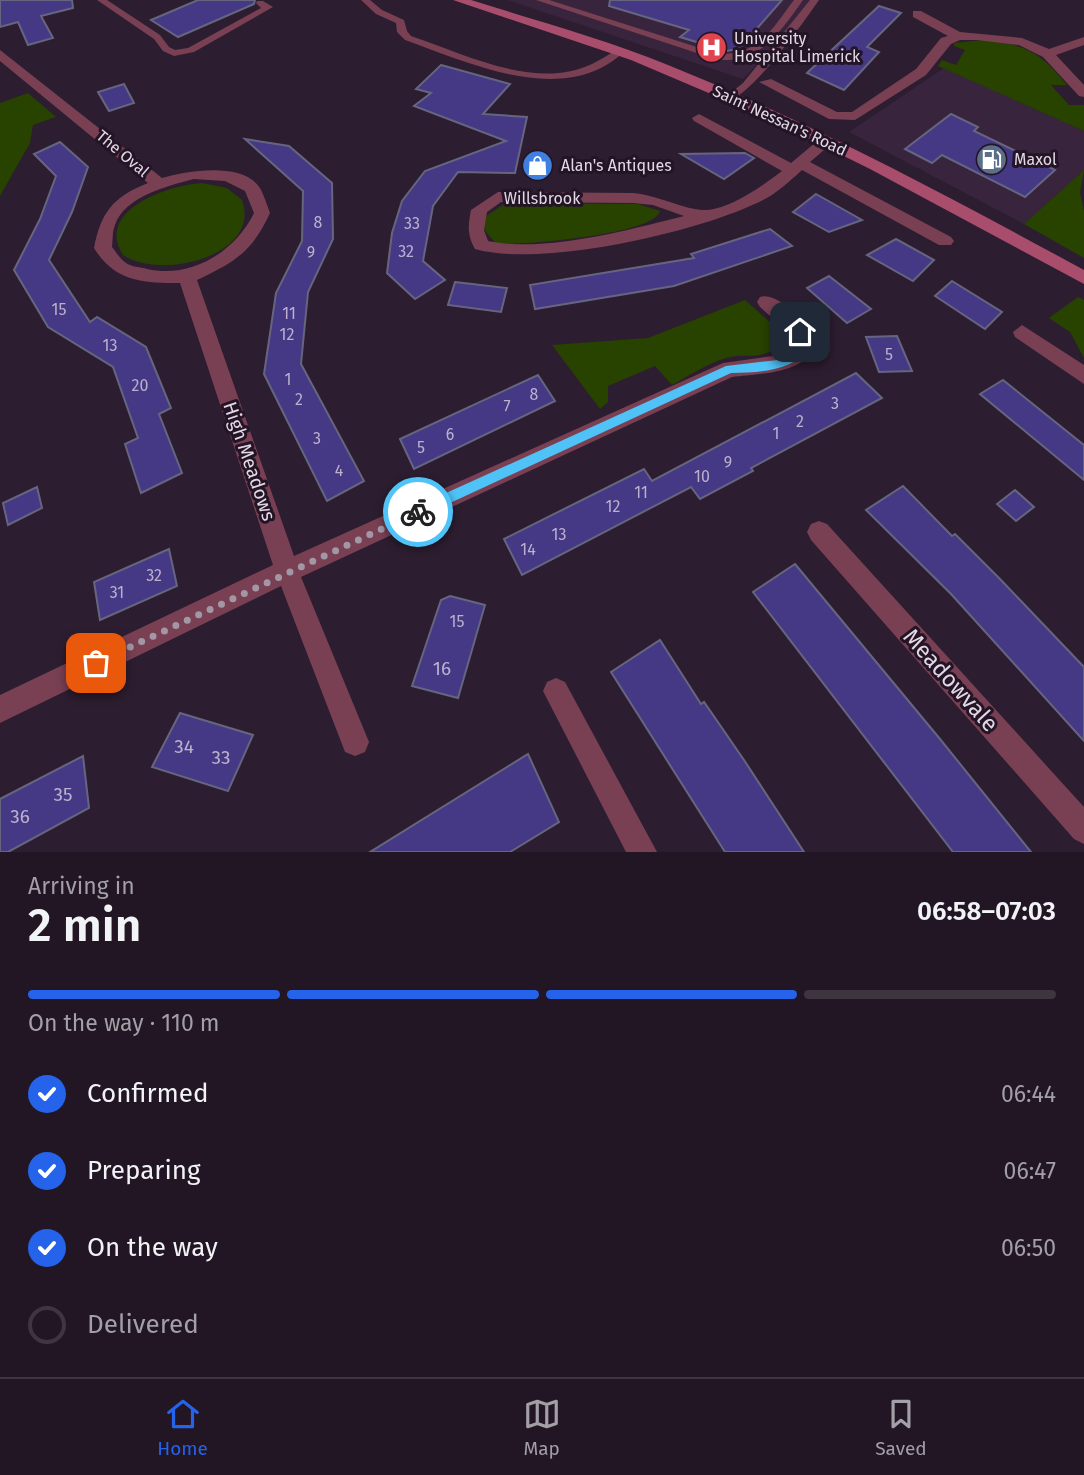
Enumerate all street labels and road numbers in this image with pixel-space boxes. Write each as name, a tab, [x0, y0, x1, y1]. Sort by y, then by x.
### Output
street label: Saint Nessan's Road	[710, 81, 850, 160]
street label: The Oval	[93, 126, 153, 181]
street label: Willsbrook	[504, 189, 581, 208]
street label: High Meadows	[218, 399, 281, 524]
street label: Meadowvale	[898, 623, 1004, 737]

